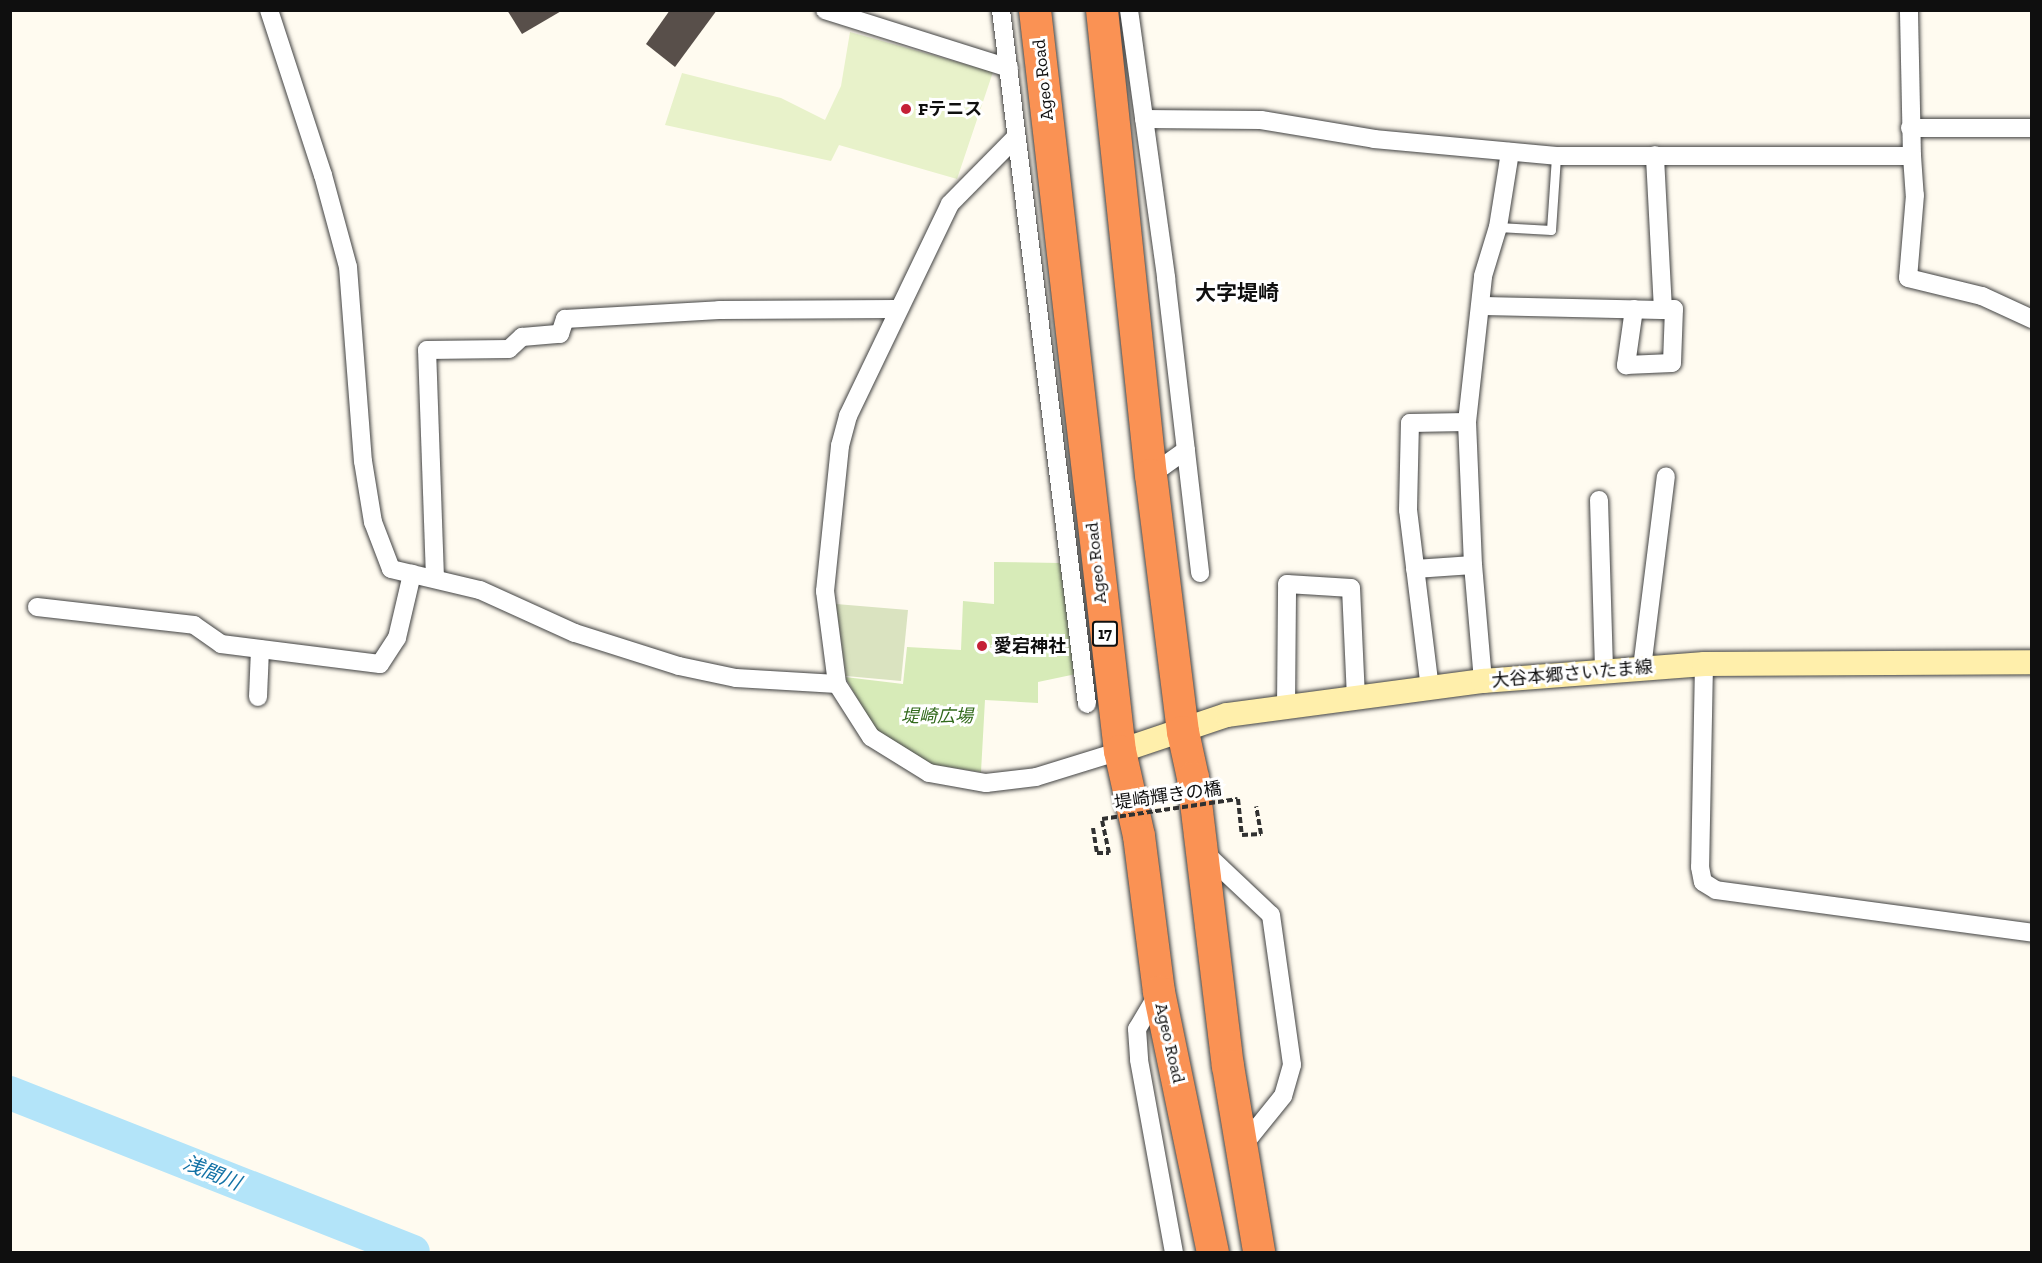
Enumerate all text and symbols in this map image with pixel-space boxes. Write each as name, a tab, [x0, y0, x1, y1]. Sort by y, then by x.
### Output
street label: Ageo Road	[1028, 38, 1058, 122]
place label: Fテニス	[918, 98, 982, 120]
marker: Fテニス	[899, 102, 913, 116]
district label: 大字堤崎	[1195, 280, 1279, 306]
street label: Ageo Road	[1081, 521, 1111, 605]
road number: 17	[1092, 621, 1118, 647]
place label: 愛宕神社	[994, 635, 1066, 657]
marker: 愛宕神社	[975, 639, 989, 653]
street label: 大谷本郷さいたま線	[1490, 656, 1654, 692]
park label: 堤崎広場	[901, 705, 973, 727]
street label: 堤崎輝きの橋	[1113, 778, 1223, 814]
street label: Ageo Road	[1150, 1001, 1190, 1085]
water label: 浅間川	[180, 1151, 244, 1195]

